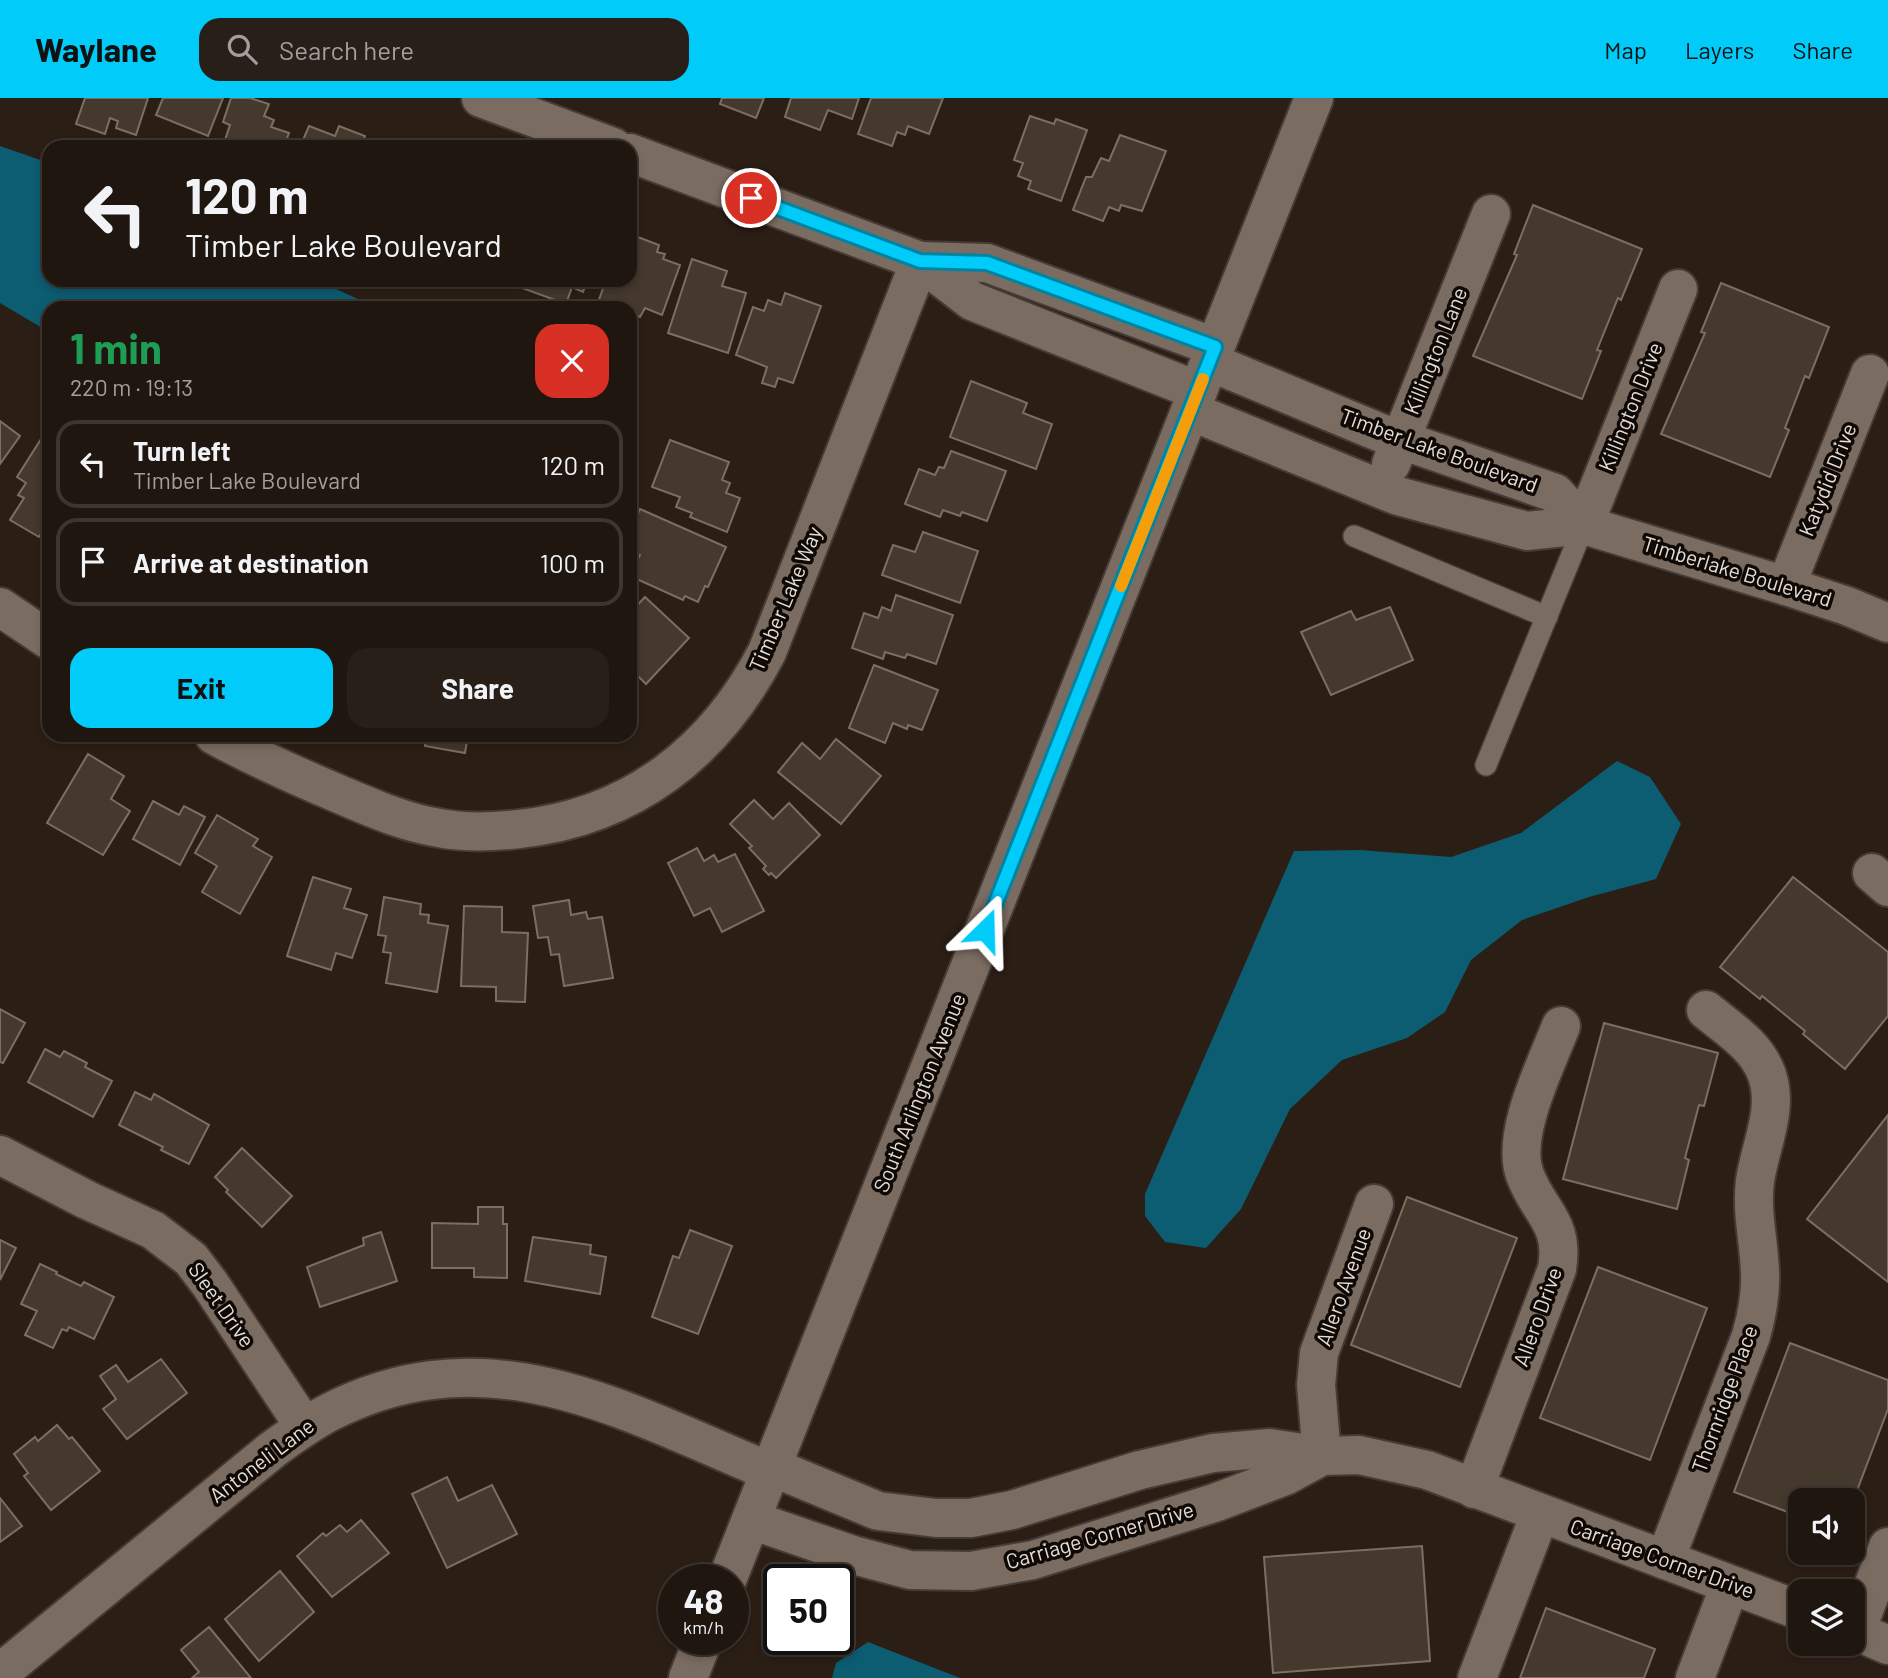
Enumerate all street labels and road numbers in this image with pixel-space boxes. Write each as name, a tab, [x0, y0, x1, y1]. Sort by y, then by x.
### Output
street label: Killington Lane	[1398, 283, 1471, 418]
street label: Killington Drive	[1592, 338, 1667, 475]
street label: Timber Lake Boulevard	[1338, 402, 1542, 497]
street label: Katydid Drive	[1793, 419, 1861, 540]
street label: Timber Lake Way	[743, 522, 826, 674]
street label: Timberlake Boulevard	[1640, 530, 1835, 611]
street label: South Arlington Avenue	[867, 989, 970, 1196]
street label: Allero Avenue	[1310, 1224, 1375, 1349]
street label: Sleet Drive	[184, 1257, 261, 1351]
street label: Allero Drive	[1507, 1264, 1566, 1369]
street label: Thornridge Place	[1685, 1322, 1762, 1475]
street label: Antoneli Lane	[204, 1412, 318, 1507]
street label: Carriage Corner Drive	[1003, 1496, 1196, 1573]
street label: Carriage Corner Drive	[1567, 1513, 1758, 1603]

